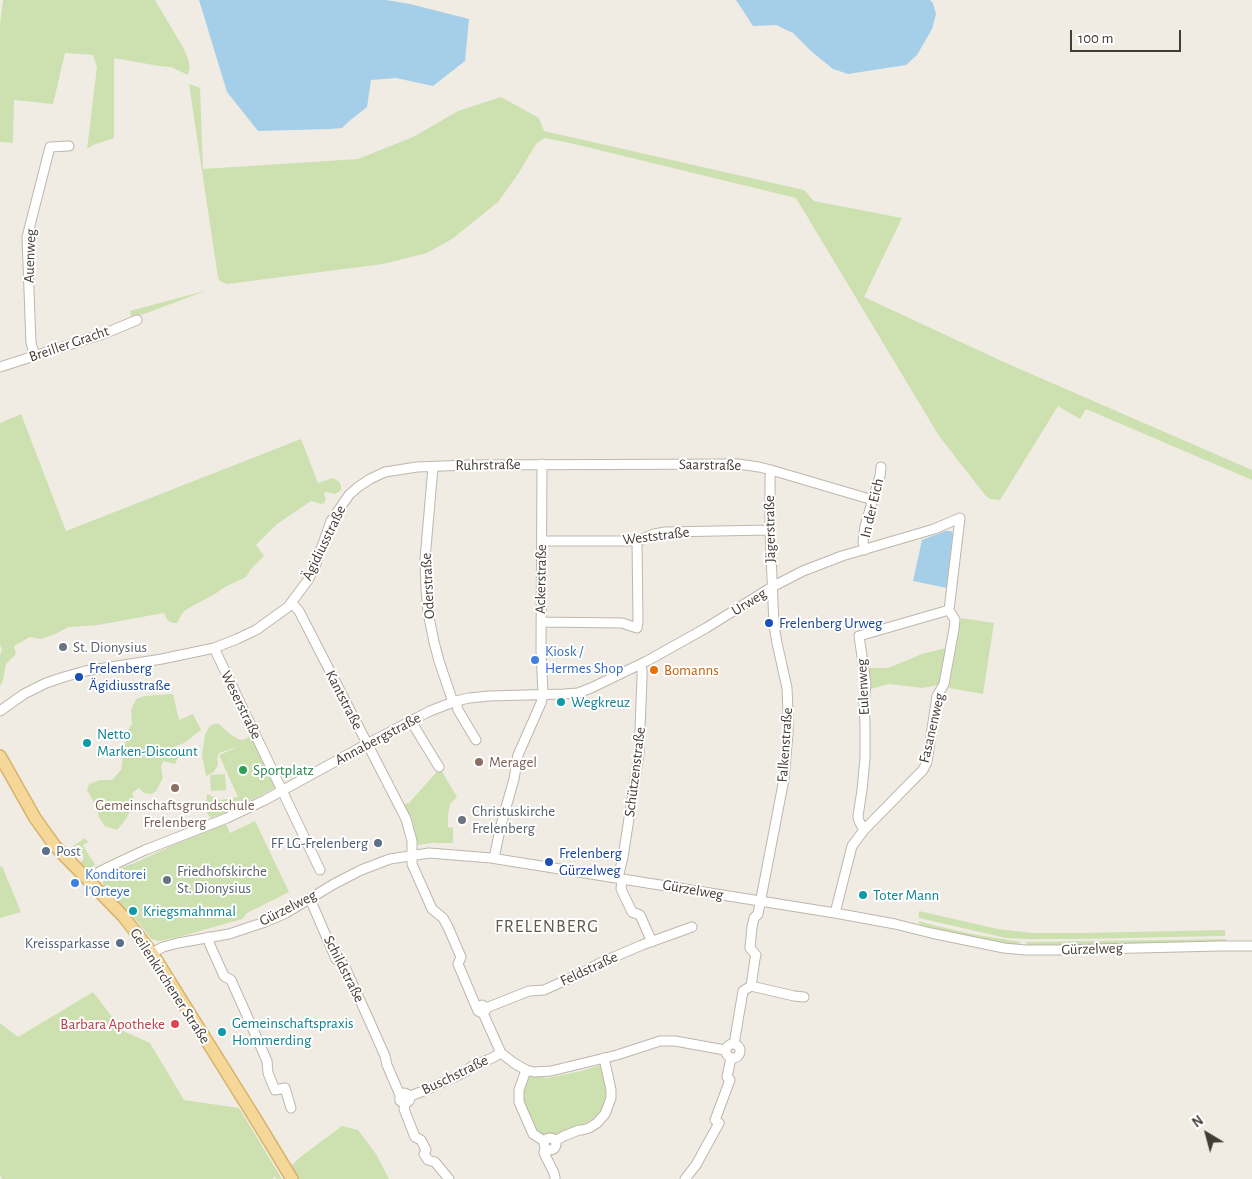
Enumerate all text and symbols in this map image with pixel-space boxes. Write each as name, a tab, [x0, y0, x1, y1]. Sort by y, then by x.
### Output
scale bar	[1072, 20, 1183, 52]
text: 100 m	[1078, 31, 1113, 46]
street label: Auenweg	[20, 229, 40, 283]
street label: Breiller Gracht	[27, 322, 111, 366]
street label: Ruhrstraße	[455, 455, 521, 475]
street label: Saarstraße	[679, 455, 741, 475]
street label: In der Eich	[856, 476, 888, 540]
street label: Jägerstraße	[760, 495, 780, 563]
street label: Ägidiusstraße	[298, 502, 350, 584]
street label: Weststraße	[622, 523, 690, 549]
street label: Ackerstraße	[531, 544, 551, 614]
street label: Oderstraße	[417, 552, 439, 620]
street label: Urweg	[728, 584, 770, 620]
place label: Frelenberg Urweg	[779, 614, 882, 632]
marker: Frelenberg Urweg	[763, 617, 775, 629]
place label: St. Dionysius	[73, 638, 147, 656]
marker: St. Dionysius	[57, 641, 69, 653]
place label: Kiosk / Hermes Shop	[545, 642, 623, 677]
marker: Kiosk / Hermes Shop	[529, 654, 541, 666]
street label: Eulenweg	[853, 658, 873, 716]
place label: Frelenberg Ägidiusstraße	[89, 659, 170, 694]
place label: Bomanns	[664, 661, 719, 679]
marker: Bomanns	[648, 664, 660, 676]
street label: Kantstraße	[321, 667, 367, 733]
street label: Weserstraße	[217, 668, 265, 742]
marker: Frelenberg Ägidiusstraße	[73, 671, 85, 683]
street label: Fasanenweg	[915, 691, 949, 765]
place label: Wegkreuz	[571, 693, 630, 711]
marker: Wegkreuz	[555, 696, 567, 708]
street label: Falkenstraße	[773, 707, 797, 783]
street label: Annabergstraße	[332, 709, 424, 769]
place label: Netto Marken-Discount	[97, 725, 198, 760]
street label: Schützenstraße	[621, 726, 649, 818]
marker: Netto Marken-Discount	[81, 737, 93, 749]
place label: Meragel	[489, 753, 537, 771]
marker: Meragel	[473, 756, 485, 768]
place label: Sportplatz	[253, 761, 314, 779]
marker: Sportplatz	[237, 764, 249, 776]
marker: Gemeinschaftsgrundschule Frelenberg	[169, 782, 181, 794]
place label: Gemeinschaftsgrundschule Frelenberg	[95, 796, 255, 831]
place label: Christuskirche Frelenberg	[472, 802, 555, 837]
marker: Christuskirche Frelenberg	[456, 814, 468, 826]
place label: FF LG-Frelenberg	[271, 834, 368, 852]
marker: FF LG-Frelenberg	[372, 837, 384, 849]
place label: Post	[56, 842, 81, 860]
place label: Frelenberg Gürzelweg	[559, 844, 622, 879]
marker: Post	[40, 845, 52, 857]
marker: Frelenberg Gürzelweg	[543, 856, 555, 868]
place label: Friedhofskirche St. Dionysius	[177, 862, 267, 897]
place label: Konditorei l'Orteye	[85, 865, 146, 900]
marker: Friedhofskirche St. Dionysius	[161, 874, 173, 886]
street label: Gürzelweg	[661, 876, 725, 904]
marker: Konditorei l'Orteye	[69, 877, 81, 889]
street label: Gürzelweg	[256, 886, 320, 930]
place label: Toter Mann	[873, 886, 939, 904]
marker: Toter Mann	[857, 889, 869, 901]
place label: Kriegsmahnmal	[143, 902, 236, 920]
marker: Kriegsmahnmal	[127, 905, 139, 917]
district label: FRELENBERG	[494, 916, 600, 938]
street label: Geilenkirchener Straße	[126, 925, 214, 1047]
street label: Schildstraße	[319, 933, 369, 1005]
place label: Kreissparkasse	[25, 934, 110, 952]
marker: Kreissparkasse	[114, 937, 126, 949]
street label: Gürzelweg	[1061, 939, 1123, 959]
street label: Feldstraße	[557, 948, 621, 990]
place label: Gemeinschaftspraxis Hommerding	[232, 1014, 354, 1049]
place label: Barbara Apotheke	[60, 1015, 165, 1033]
marker: Barbara Apotheke	[169, 1018, 181, 1030]
marker: Gemeinschaftspraxis Hommerding	[216, 1026, 228, 1038]
street label: Buschstraße	[419, 1051, 491, 1099]
north arrow	[1182, 1109, 1232, 1159]
text: N	[1190, 1114, 1206, 1131]

